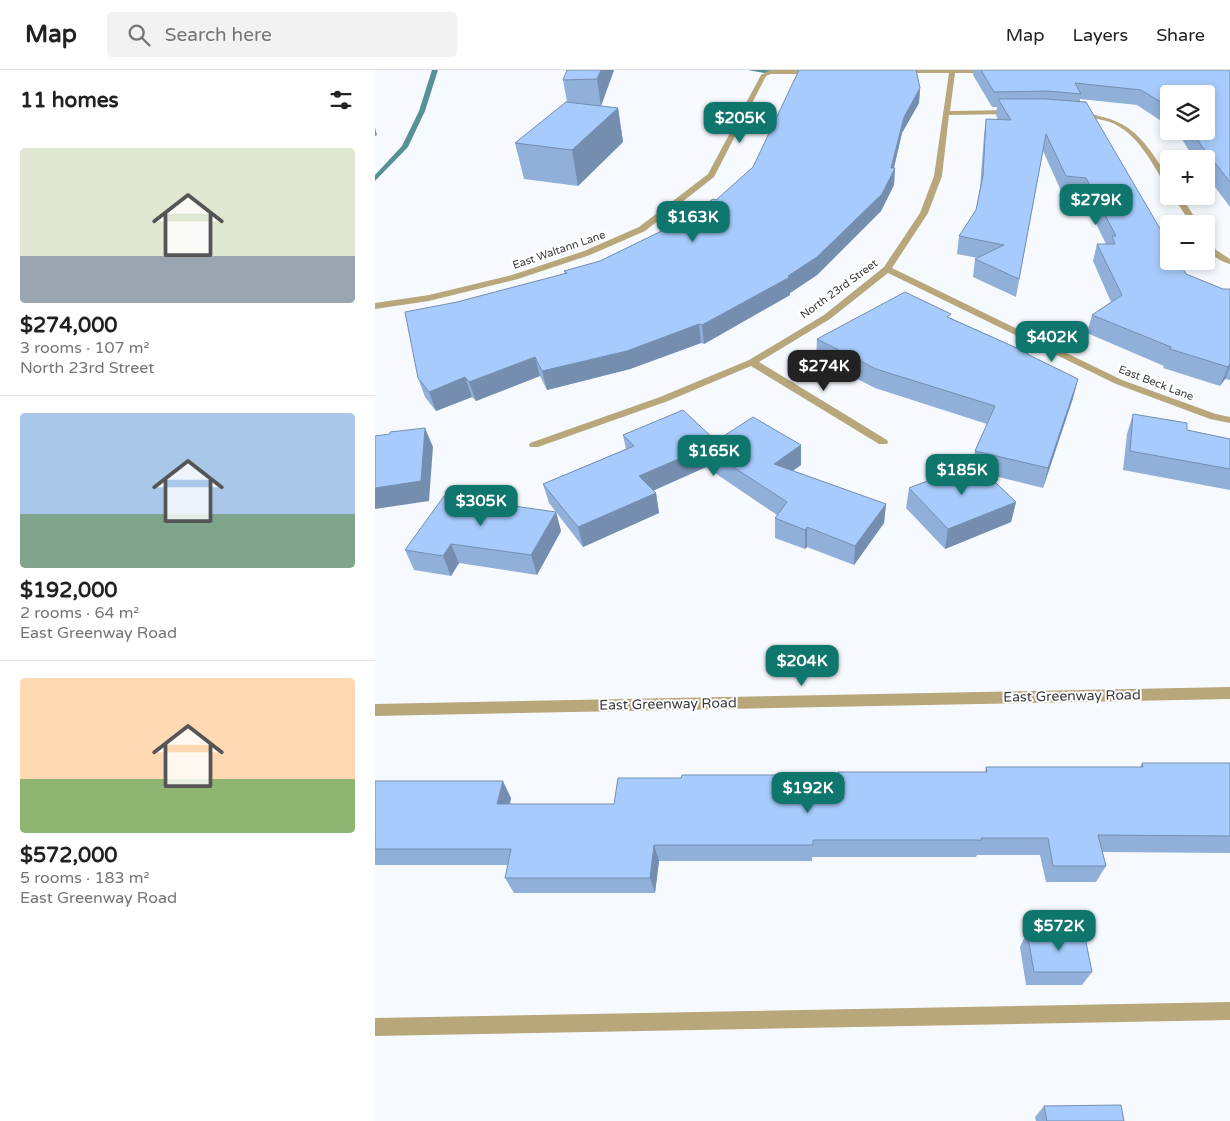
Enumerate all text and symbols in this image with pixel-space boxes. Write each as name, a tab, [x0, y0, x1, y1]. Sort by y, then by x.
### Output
search box	[107, 12, 457, 57]
text: Map	[25, 20, 77, 49]
icon: search	[125, 21, 153, 49]
text: Search here	[165, 24, 272, 46]
text: Map	[1006, 24, 1045, 46]
text: Layers	[1073, 24, 1128, 46]
text: Share	[1156, 24, 1205, 46]
map controls	[1160, 85, 1215, 270]
button: layers	[1160, 85, 1215, 140]
icon: filters	[327, 86, 355, 114]
text: 11 homes	[20, 88, 119, 113]
pin: $205K	[705, 102, 775, 144]
text: $205K	[715, 108, 765, 128]
button: +	[1160, 150, 1215, 205]
icon: home	[143, 180, 233, 270]
pin: $279K	[1061, 184, 1131, 226]
text: $279K	[1071, 190, 1121, 210]
pin: $163K	[658, 200, 728, 243]
text: $163K	[668, 207, 718, 227]
button: −	[1160, 215, 1215, 270]
street label: East Waltann Lane	[511, 228, 607, 272]
street label: North 23rd Street	[798, 257, 880, 321]
text: $274,000	[20, 313, 118, 338]
pin: $402K	[1017, 320, 1087, 363]
text: $402K	[1027, 327, 1077, 347]
text: 3 rooms · 107 m²	[20, 338, 149, 358]
pin: $274K	[789, 350, 859, 392]
text: $274K	[799, 356, 849, 376]
text: North 23rd Street	[20, 358, 154, 378]
street label: East Beck Lane	[1117, 363, 1195, 403]
pin: $165K	[679, 434, 749, 477]
text: $165K	[689, 441, 739, 461]
icon: home	[143, 446, 233, 536]
pin: $185K	[927, 454, 997, 496]
text: $185K	[937, 460, 987, 480]
pin: $305K	[446, 484, 516, 527]
text: $305K	[456, 491, 506, 511]
text: $192,000	[20, 578, 118, 603]
text: 2 rooms · 64 m²	[20, 603, 139, 623]
text: East Greenway Road	[20, 623, 177, 643]
pin: $204K	[767, 644, 837, 687]
text: $204K	[777, 651, 827, 671]
street label: East Greenway Road	[1003, 686, 1141, 706]
street label: East Greenway Road	[599, 694, 737, 714]
icon: home	[143, 711, 233, 801]
pin: $192K	[773, 772, 843, 814]
text: $192K	[783, 778, 833, 798]
text: $572,000	[20, 843, 118, 868]
text: 5 rooms · 183 m²	[20, 868, 149, 888]
text: East Greenway Road	[20, 888, 177, 908]
pin: $572K	[1024, 910, 1094, 952]
text: $572K	[1034, 916, 1084, 936]

